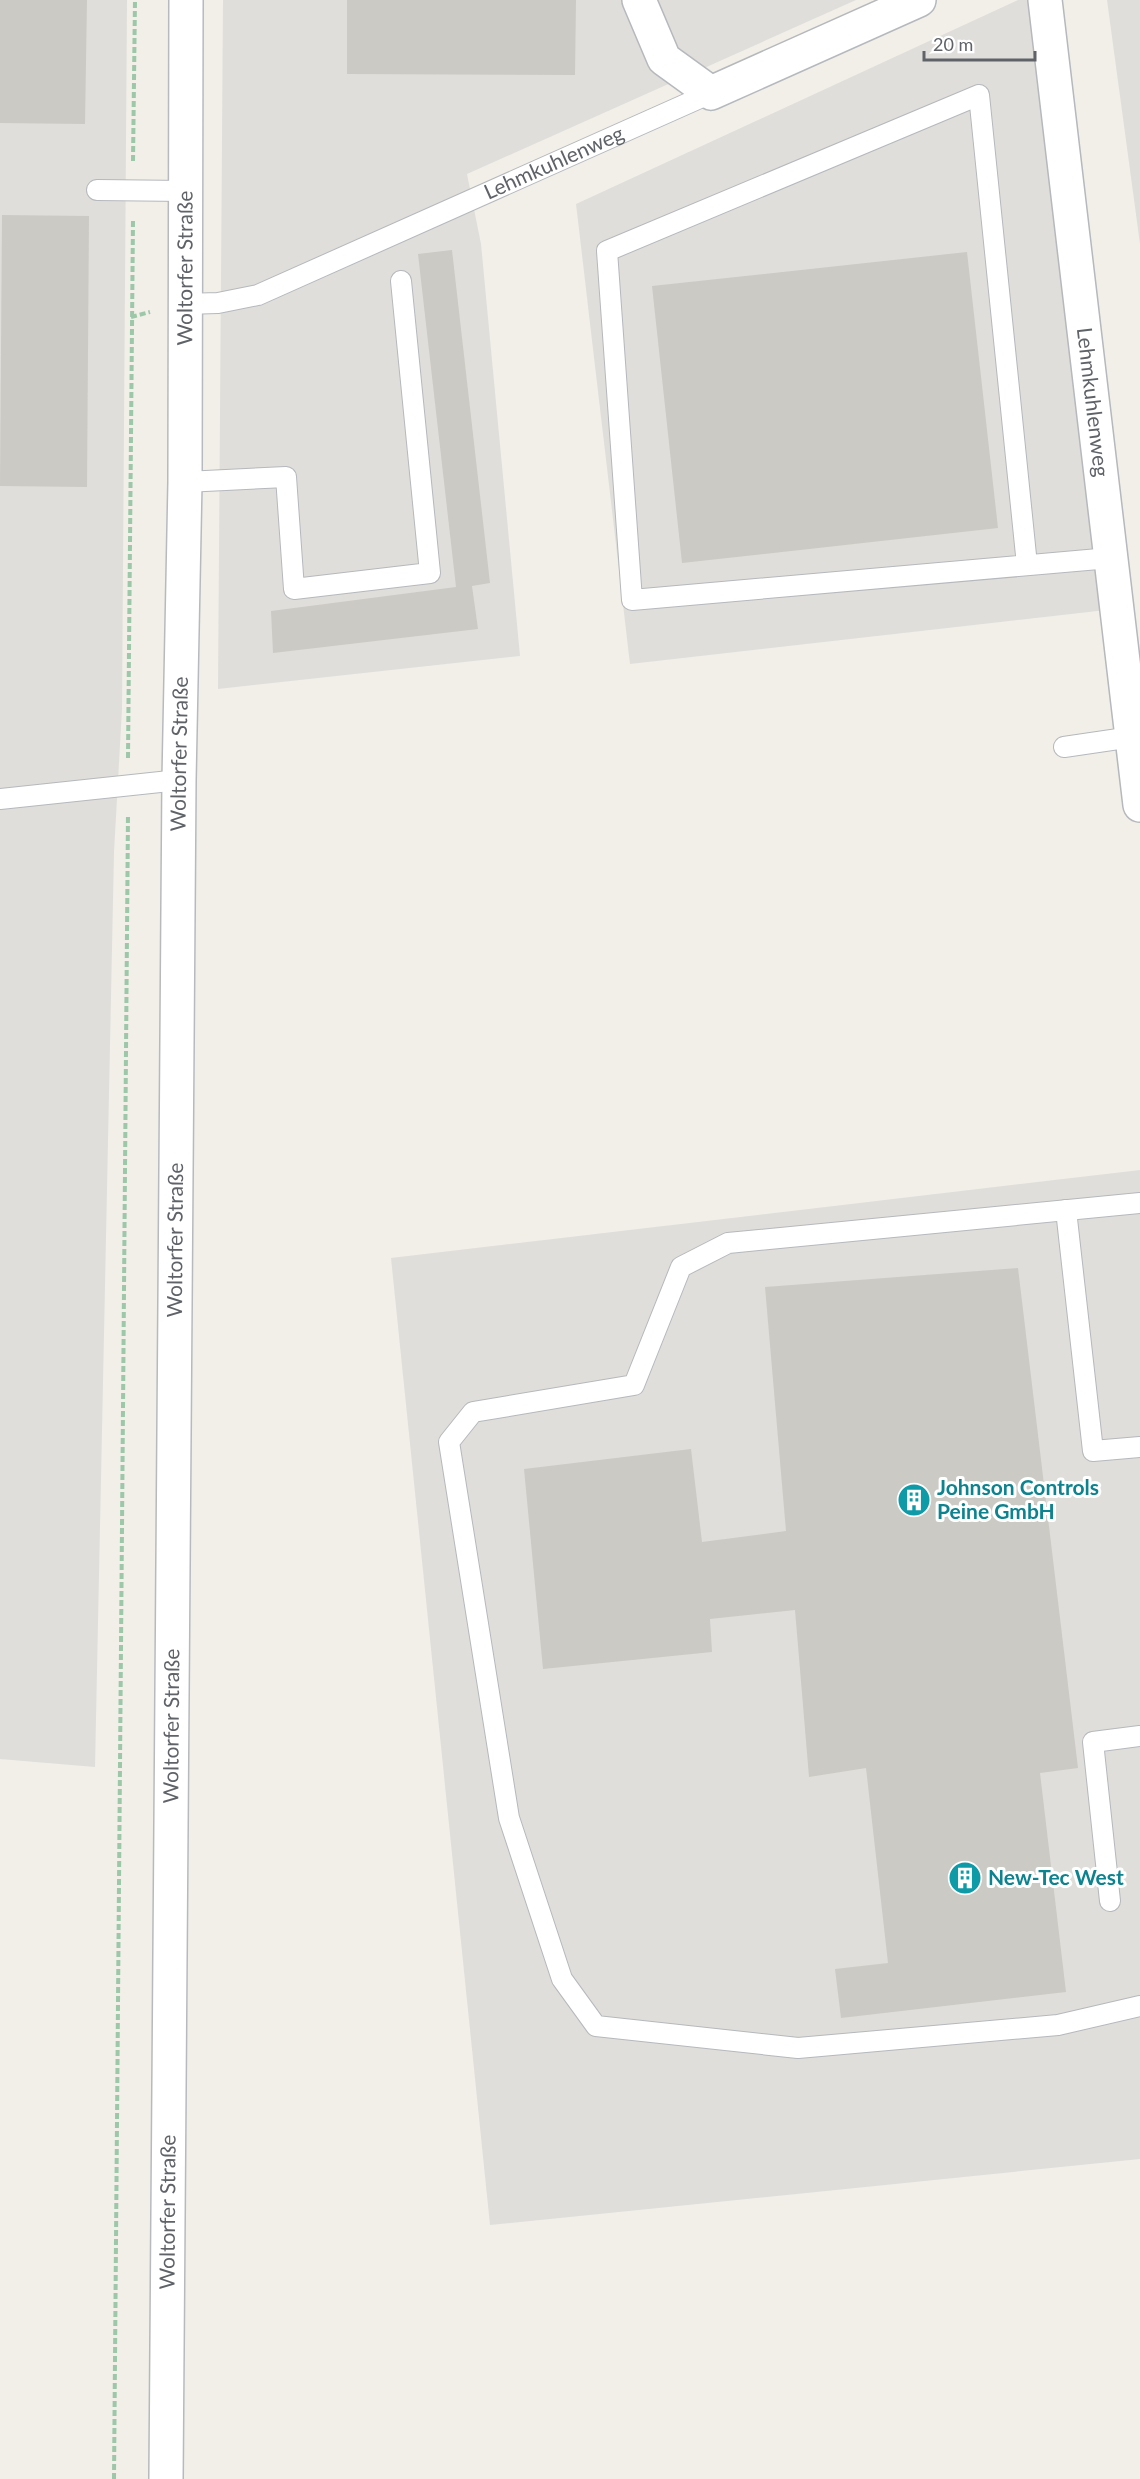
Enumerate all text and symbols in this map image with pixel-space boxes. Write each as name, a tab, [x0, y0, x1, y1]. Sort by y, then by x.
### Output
scale bar	[924, 24, 1035, 62]
text: 20 m	[933, 33, 973, 55]
street label: Lehmkuhlenweg	[480, 120, 627, 204]
street label: Woltorfer Straße	[171, 191, 197, 346]
street label: Lehmkuhlenweg	[1073, 326, 1115, 478]
street label: Woltorfer Straße	[165, 676, 192, 832]
street label: Woltorfer Straße	[161, 1162, 187, 1318]
place label: Johnson Controls Peine GmbH	[937, 1474, 1099, 1523]
building icon: Johnson Controls Peine GmbH	[896, 1482, 932, 1518]
street label: Woltorfer Straße	[157, 1648, 183, 1804]
building icon: New-Tec West	[947, 1860, 983, 1896]
place label: New-Tec West	[988, 1864, 1124, 1889]
street label: Woltorfer Straße	[153, 2134, 180, 2290]

